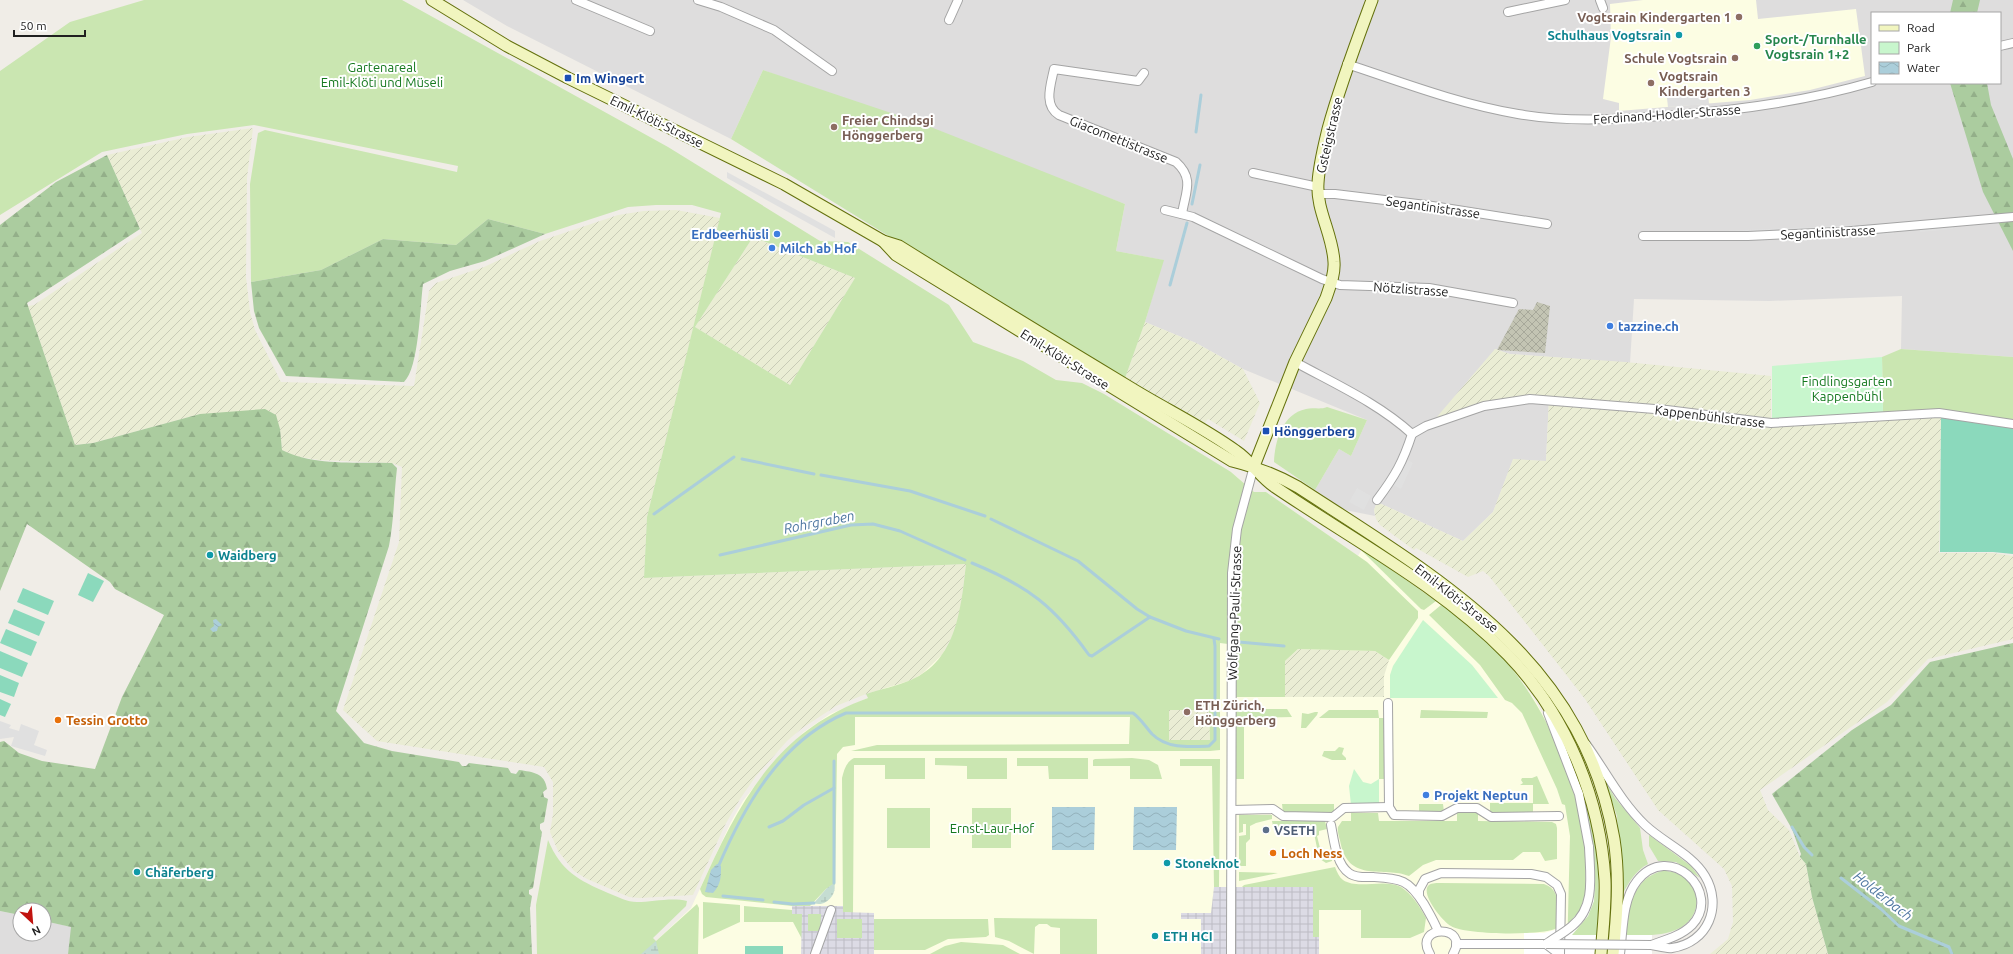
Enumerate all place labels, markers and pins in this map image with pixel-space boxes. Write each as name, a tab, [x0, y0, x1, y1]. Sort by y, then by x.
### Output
place label: Vogtsrain Kindergarten 1	[1577, 10, 1731, 24]
marker: Vogtsrain Kindergarten 1	[1734, 12, 1744, 22]
place label: Schulhaus Vogtsrain	[1547, 28, 1671, 42]
marker: Schulhaus Vogtsrain	[1674, 30, 1684, 40]
place label: Sport-/Turnhalle Vogtsrain 1+2	[1765, 32, 1867, 61]
marker: Sport-/Turnhalle Vogtsrain 1+2	[1752, 41, 1762, 51]
place label: Schule Vogtsrain	[1624, 51, 1727, 65]
marker: Schule Vogtsrain	[1730, 53, 1740, 63]
place label: Vogtsrain Kindergarten 3	[1659, 69, 1751, 98]
place label: Im Wingert	[576, 71, 645, 85]
marker: Im Wingert	[563, 73, 573, 83]
marker: Vogtsrain Kindergarten 3	[1646, 78, 1656, 88]
place label: Freier Chindsgi Hönggerberg	[842, 113, 934, 142]
marker: Freier Chindsgi Hönggerberg	[829, 122, 839, 132]
place label: Erdbeerhüsli	[691, 227, 769, 241]
marker: Erdbeerhüsli	[772, 229, 782, 239]
place label: Milch ab Hof	[780, 241, 857, 255]
marker: Milch ab Hof	[767, 243, 777, 253]
place label: tazzine.ch	[1618, 319, 1679, 333]
marker: tazzine.ch	[1605, 321, 1615, 331]
place label: Hönggerberg	[1274, 424, 1355, 438]
marker: Hönggerberg	[1261, 426, 1271, 436]
place label: Waidberg	[218, 548, 277, 562]
marker: Waidberg	[205, 550, 215, 560]
place label: ETH Zürich, Hönggerberg	[1195, 698, 1276, 727]
marker: ETH Zürich, Hönggerberg	[1182, 707, 1192, 717]
place label: Tessin Grotto	[66, 713, 148, 727]
marker: Tessin Grotto	[53, 715, 63, 725]
place label: Projekt Neptun	[1434, 788, 1528, 802]
marker: Projekt Neptun	[1421, 790, 1431, 800]
place label: VSETH	[1274, 823, 1315, 837]
marker: VSETH	[1261, 825, 1271, 835]
place label: Loch Ness	[1281, 846, 1343, 860]
marker: Loch Ness	[1268, 848, 1278, 858]
place label: Stoneknot	[1175, 856, 1239, 870]
marker: Stoneknot	[1162, 858, 1172, 868]
place label: Chäferberg	[145, 865, 214, 879]
marker: Chäferberg	[132, 867, 142, 877]
place label: ETH HCI	[1163, 929, 1213, 943]
marker: ETH HCI	[1150, 931, 1160, 941]

